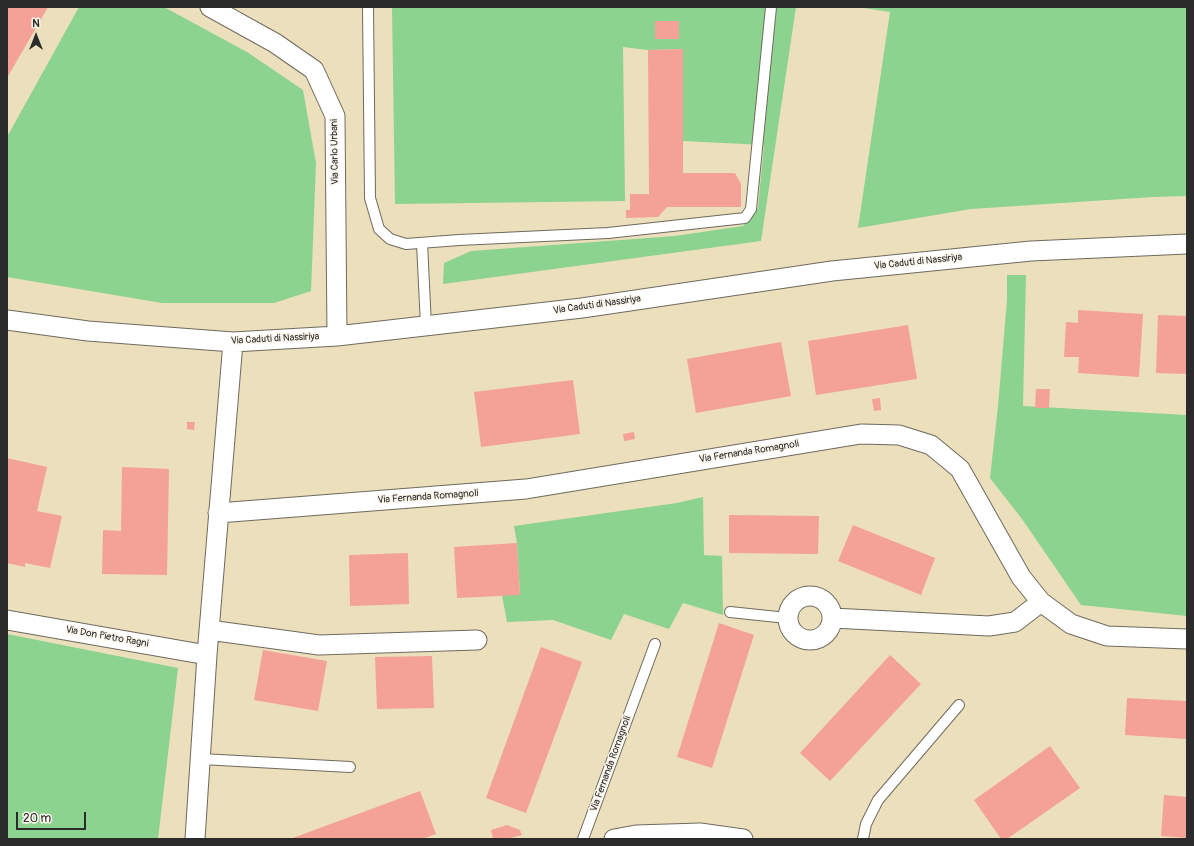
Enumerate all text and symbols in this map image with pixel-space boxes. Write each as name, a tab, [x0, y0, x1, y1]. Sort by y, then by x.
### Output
north arrow	[16, 16, 56, 56]
text: N	[32, 17, 40, 30]
street label: Via Carlo Urbani	[328, 119, 342, 185]
street label: Via Caduti di Nassiriya	[873, 251, 963, 273]
street label: Via Caduti di Nassiriya	[552, 293, 642, 317]
street label: Via Caduti di Nassiriya	[230, 331, 320, 347]
street label: Via Fernanda Romagnoli	[698, 438, 800, 466]
street label: Via Fernanda Romagnoli	[377, 487, 479, 507]
street label: Via Don Pietro Ragni	[65, 624, 149, 650]
street label: Via Fernanda Romagnoli	[588, 714, 634, 814]
scale bar	[18, 804, 88, 830]
text: 20 m	[23, 811, 51, 826]

